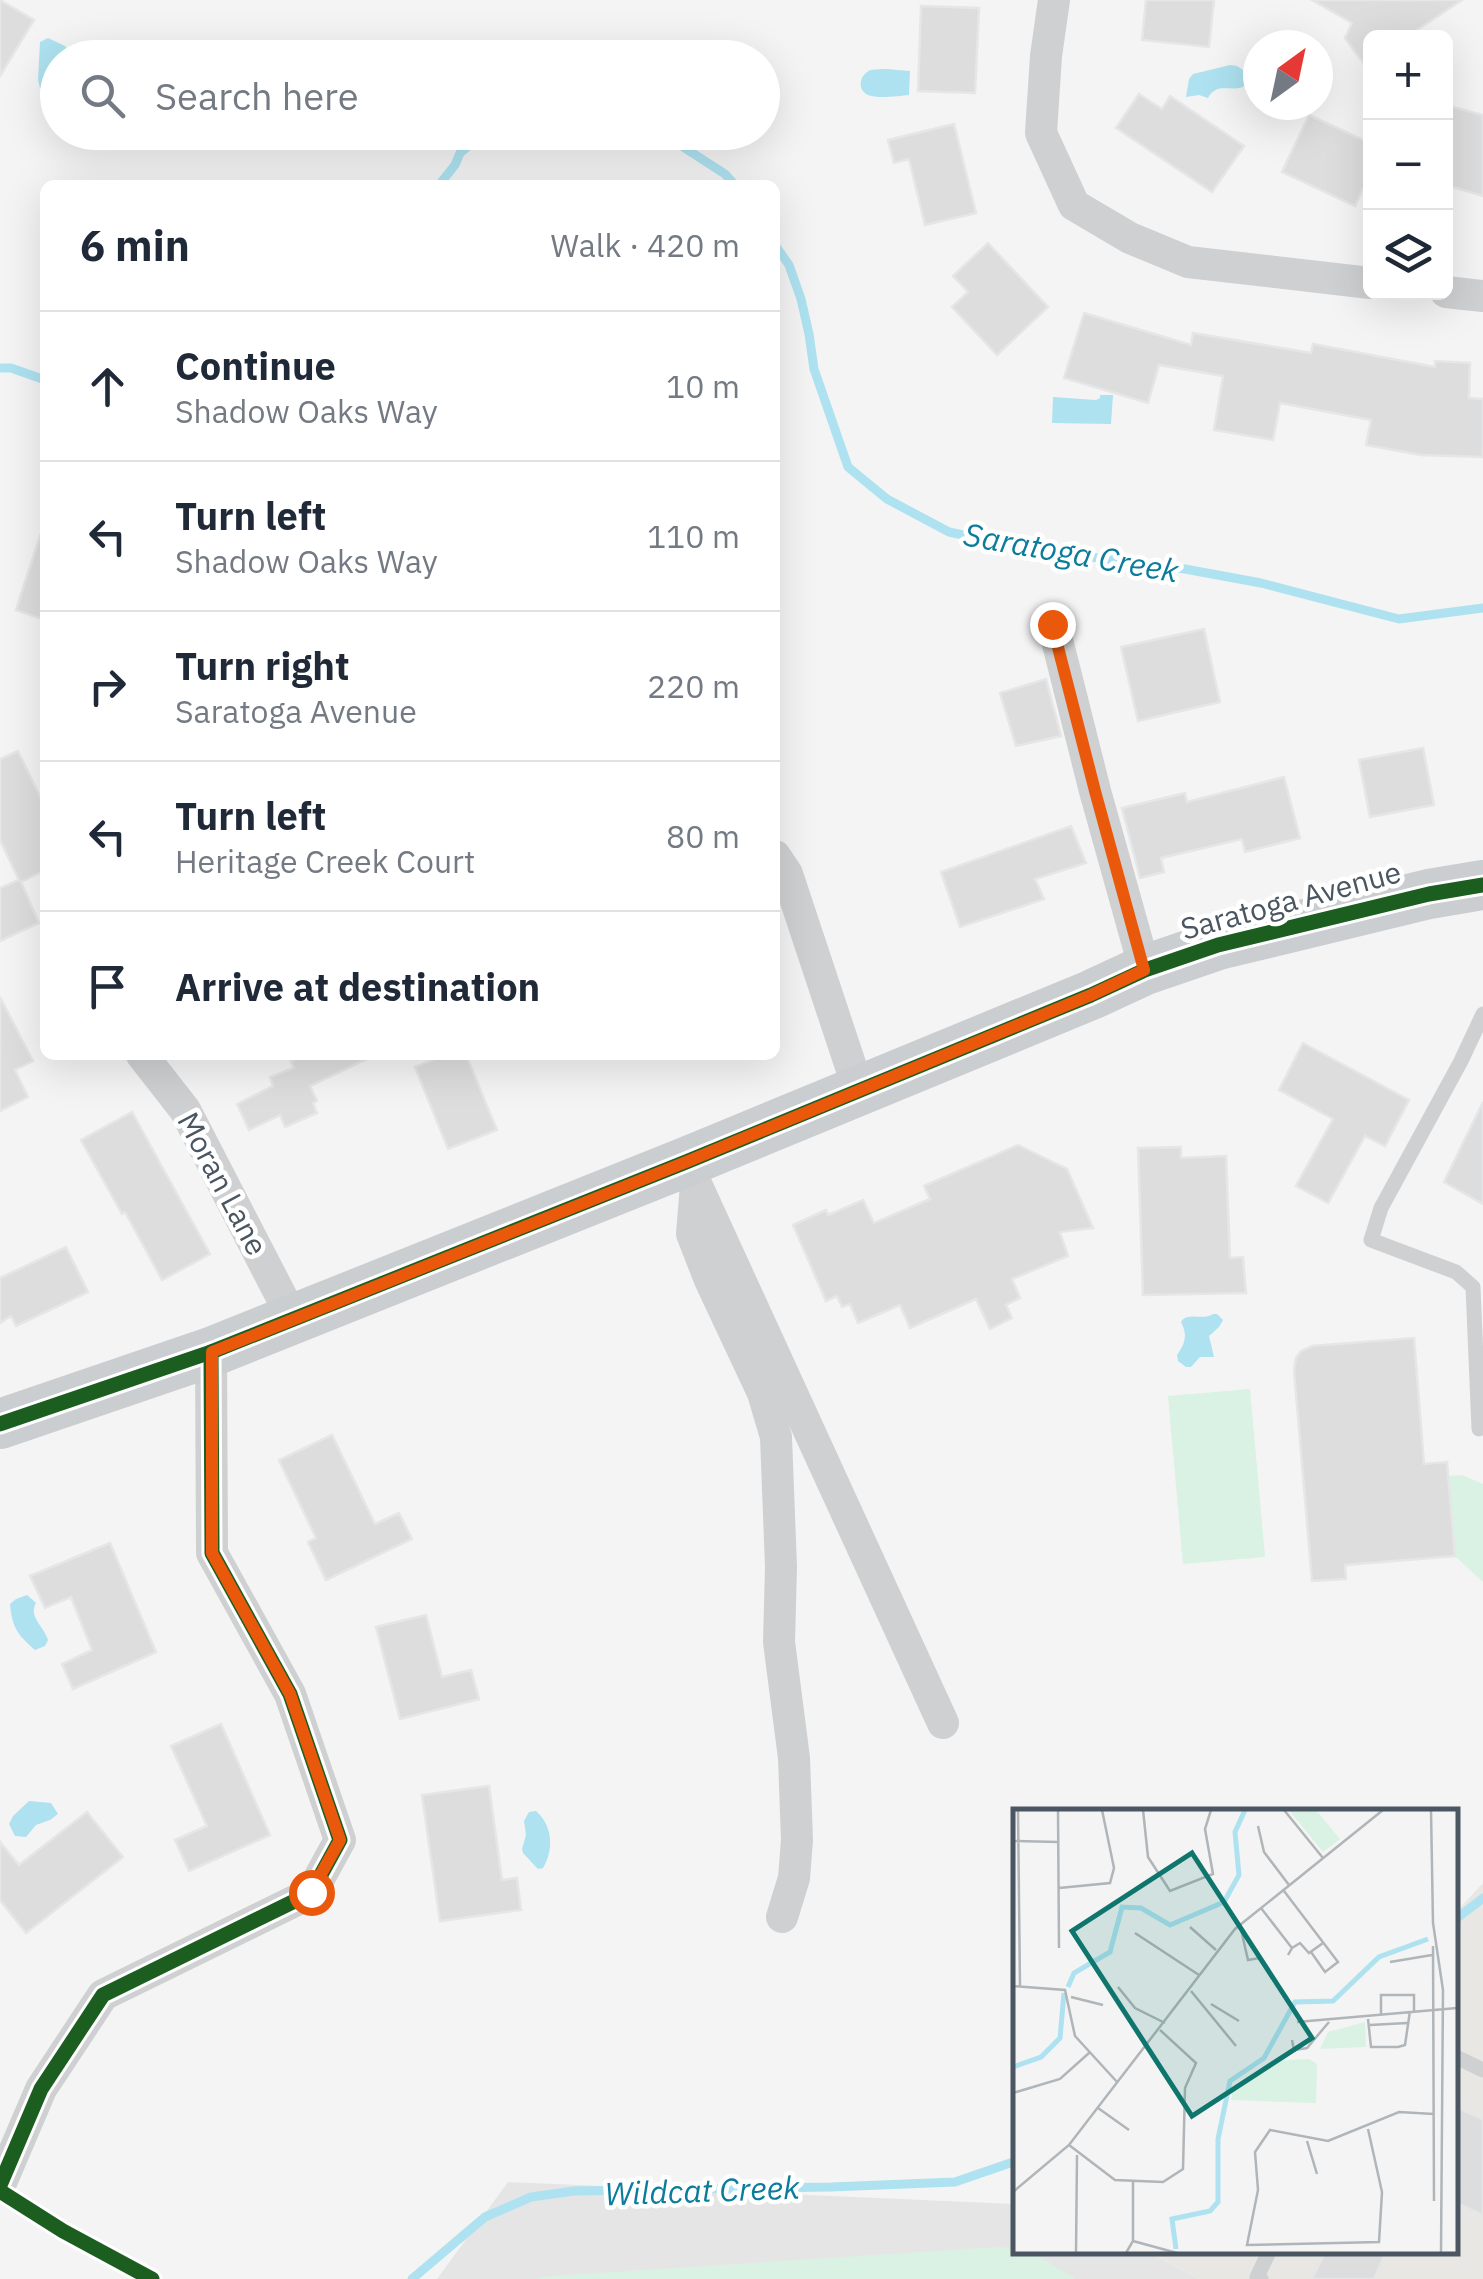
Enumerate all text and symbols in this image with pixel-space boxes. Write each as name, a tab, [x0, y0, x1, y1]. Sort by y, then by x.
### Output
north arrow	[1243, 30, 1333, 120]
map controls	[1363, 30, 1453, 300]
button: +	[1363, 30, 1453, 120]
search box	[40, 40, 780, 150]
icon: search	[75, 68, 130, 123]
text: Search here	[155, 71, 359, 120]
button: −	[1363, 120, 1453, 210]
button: layers	[1363, 210, 1453, 300]
text: 6 min	[80, 218, 190, 273]
text: Walk · 420 m	[551, 224, 740, 266]
text: Continue	[175, 341, 336, 390]
icon: ahead	[80, 359, 135, 414]
text: 10 m	[666, 365, 740, 407]
text: Shadow Oaks Way	[175, 390, 438, 432]
text: Turn left	[175, 491, 326, 540]
icon: left	[80, 509, 135, 564]
water label: Saratoga Creek	[961, 512, 1183, 592]
text: 110 m	[647, 515, 740, 557]
text: Shadow Oaks Way	[175, 540, 438, 582]
route end	[1030, 602, 1076, 648]
text: Turn right	[175, 641, 350, 690]
icon: right	[80, 659, 135, 714]
text: 220 m	[647, 665, 740, 707]
text: Saratoga Avenue	[175, 690, 417, 732]
text: Turn left	[175, 791, 326, 840]
icon: left	[80, 809, 135, 864]
text: 80 m	[666, 815, 740, 857]
text: Heritage Creek Court	[175, 840, 475, 882]
street label: Saratoga Avenue	[1176, 851, 1405, 948]
icon: arrive	[80, 959, 135, 1014]
text: Arrive at destination	[175, 962, 540, 1011]
street label: Moran Lane	[169, 1105, 277, 1262]
inset map	[1013, 1809, 1458, 2254]
route start	[289, 1870, 335, 1916]
water label: Wildcat Creek	[604, 2166, 802, 2214]

